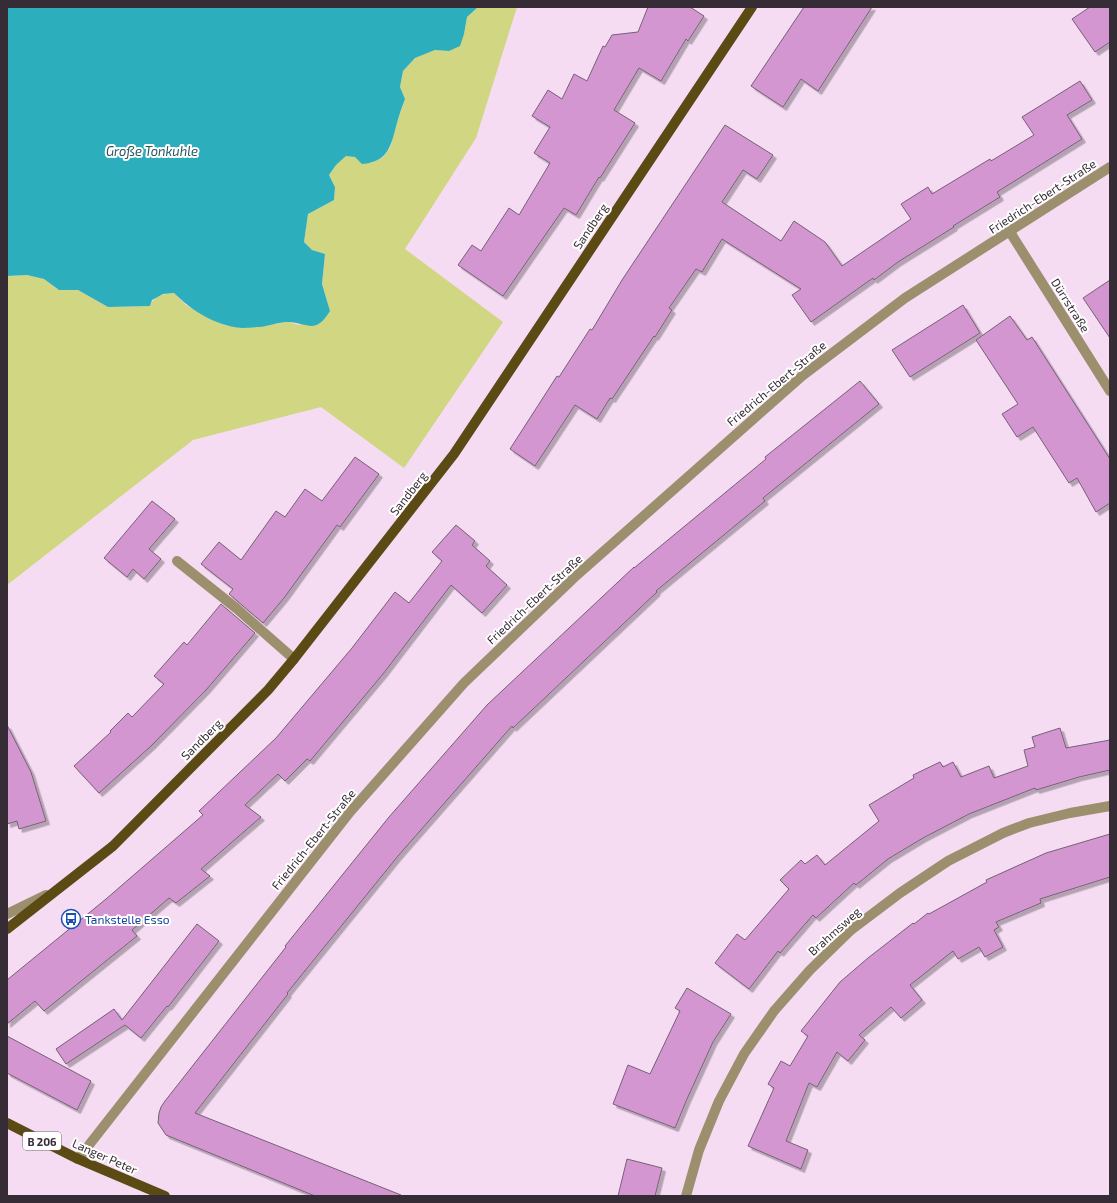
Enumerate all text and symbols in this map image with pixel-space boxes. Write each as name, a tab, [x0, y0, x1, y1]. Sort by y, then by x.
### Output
water label: Große Tonkuhle	[106, 143, 198, 159]
street label: Friedrich-Ebert-Straße	[986, 156, 1098, 236]
street label: Sandberg	[570, 200, 610, 251]
street label: Dürrstraße	[1049, 275, 1093, 335]
street label: Friedrich-Ebert-Straße	[724, 337, 828, 429]
street label: Sandberg	[387, 468, 430, 518]
street label: Friedrich-Ebert-Straße	[483, 551, 585, 647]
street label: Sandberg	[178, 715, 225, 762]
street label: Friedrich-Ebert-Straße	[268, 786, 358, 892]
street label: Brahmsweg	[805, 904, 863, 958]
bus stop icon: Tankstelle Esso	[60, 908, 82, 930]
place label: Tankstelle Esso	[85, 912, 170, 926]
road number: B 206	[23, 1132, 61, 1150]
street label: Langer Peter	[70, 1136, 140, 1177]

